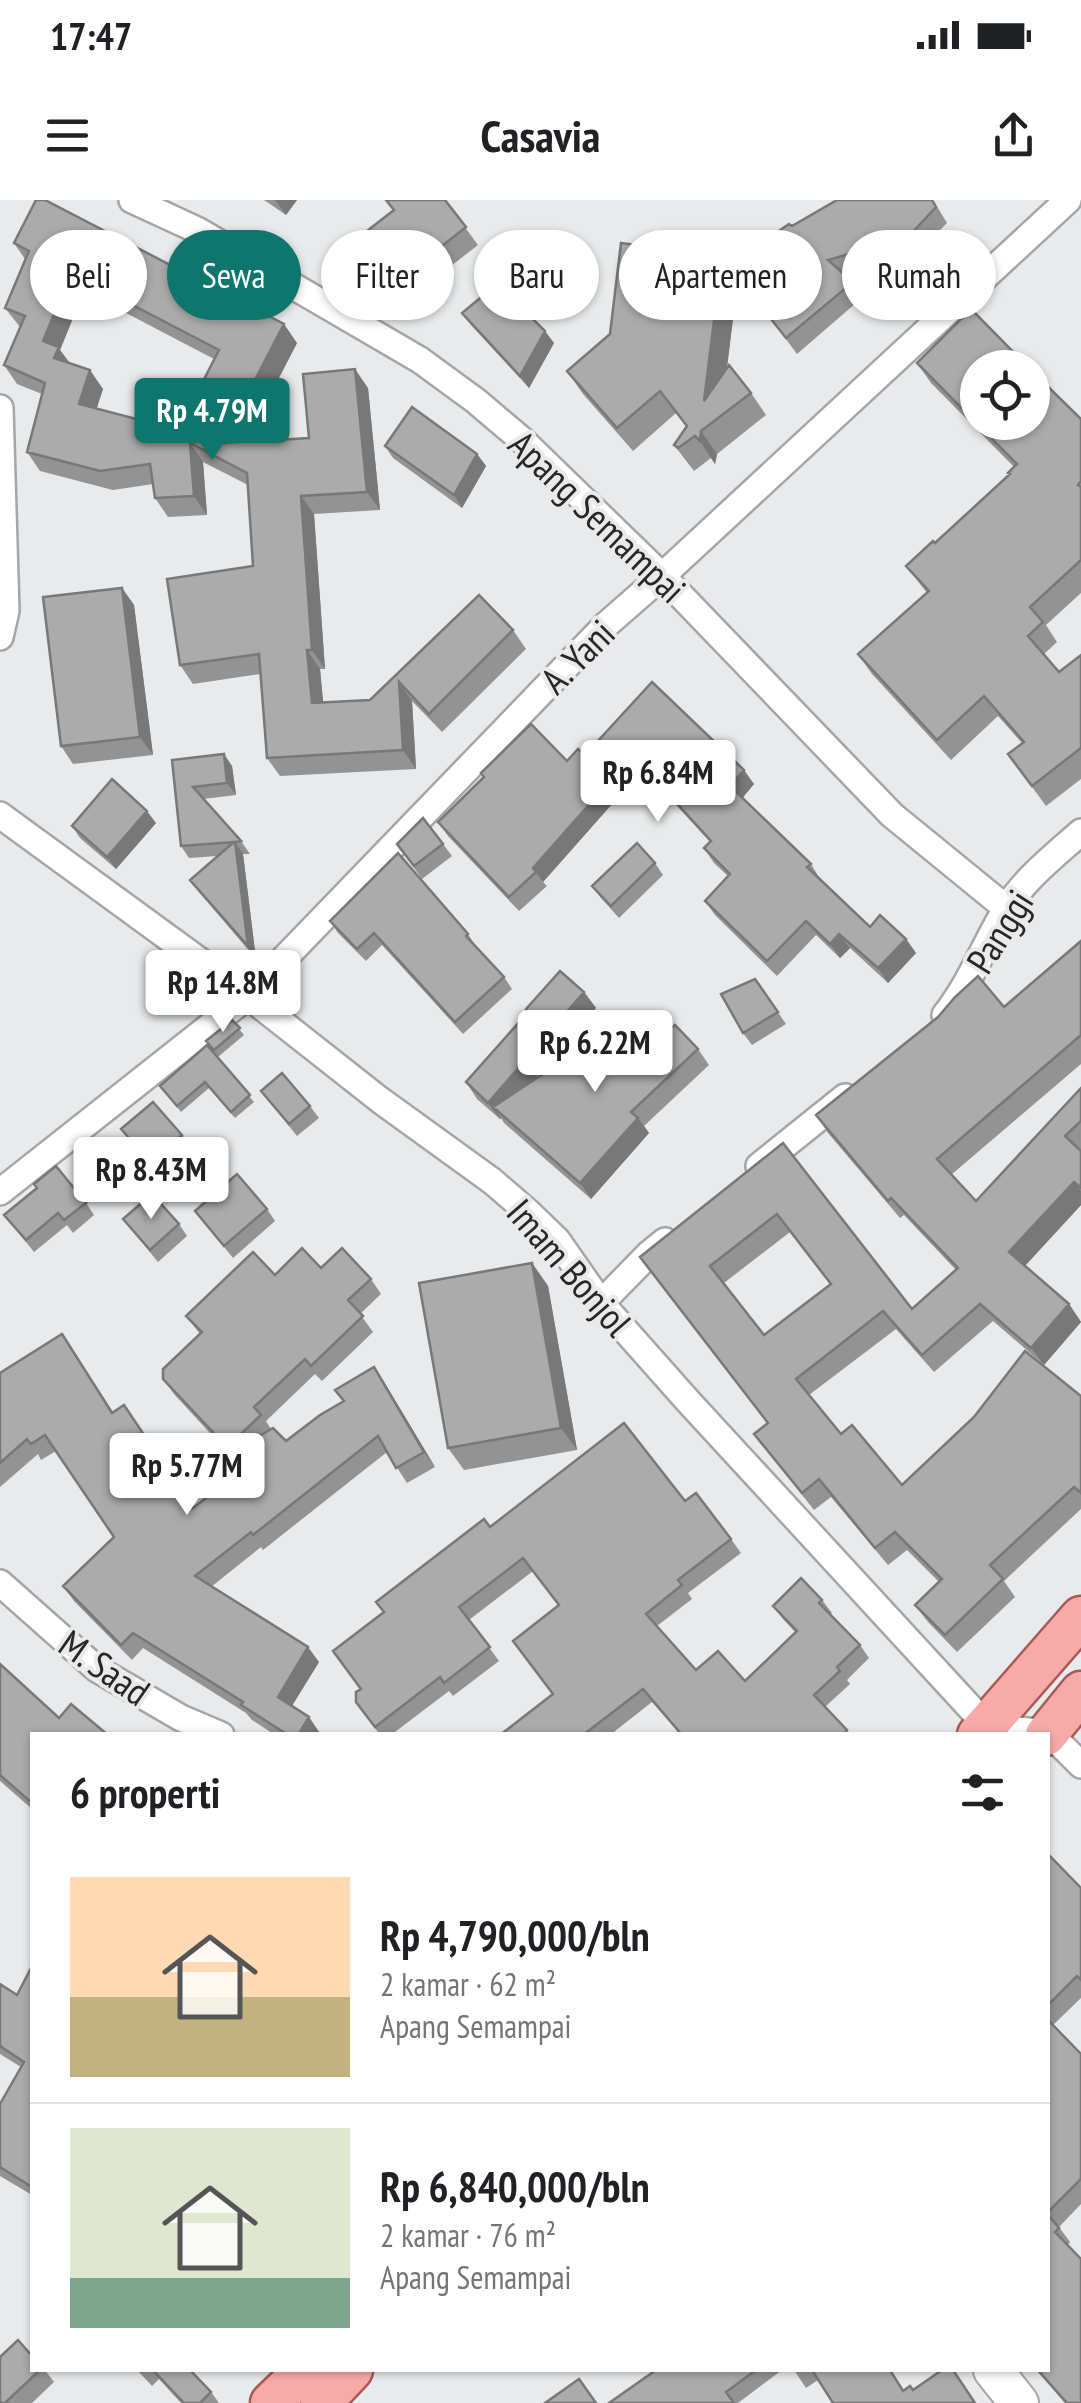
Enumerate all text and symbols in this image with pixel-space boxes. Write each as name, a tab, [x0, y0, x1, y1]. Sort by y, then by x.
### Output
text: 17:47	[50, 11, 132, 60]
text: Casavia	[481, 106, 600, 164]
icon: menu	[40, 108, 95, 163]
icon: share	[986, 108, 1041, 163]
chip: Beli	[30, 230, 147, 320]
chip: Sewa	[167, 230, 301, 320]
chip: Filter	[321, 230, 454, 320]
chip: Baru	[474, 230, 599, 320]
chip: Apartemen	[619, 230, 822, 320]
chip: Rumah	[842, 230, 996, 320]
map controls	[960, 350, 1050, 440]
button: locate	[960, 350, 1050, 440]
pin: Rp 4.79M	[109, 378, 315, 463]
text: Rp 4.79M	[157, 389, 267, 431]
street label: Apang Semampai	[499, 419, 697, 613]
street label: A. Yani	[529, 608, 625, 704]
pin: Rp 6.84M	[555, 740, 761, 825]
text: Rp 6.84M	[603, 751, 713, 793]
street label: Panggi	[955, 880, 1043, 982]
pin: Rp 14.8M	[120, 950, 326, 1035]
text: Rp 14.8M	[168, 961, 278, 1003]
pin: Rp 6.22M	[492, 1010, 698, 1095]
text: Rp 6.22M	[540, 1021, 650, 1063]
pin: Rp 8.43M	[48, 1137, 254, 1222]
text: Rp 8.43M	[96, 1148, 206, 1190]
street label: Imam Bonjol	[497, 1188, 643, 1346]
pin: Rp 5.77M	[84, 1433, 290, 1518]
text: Rp 5.77M	[132, 1444, 242, 1486]
street label: M. Saad	[50, 1618, 160, 1716]
text: 6 properti	[70, 1765, 220, 1820]
icon: filters	[955, 1765, 1010, 1820]
text: Rp 4,790,000/bln	[380, 1908, 650, 1963]
icon: home	[150, 1917, 270, 2037]
text: 2 kamar · 62 m²	[380, 1963, 556, 2005]
text: Apang Semampai	[380, 2005, 572, 2047]
text: Rp 6,840,000/bln	[380, 2159, 650, 2214]
icon: home	[150, 2168, 270, 2288]
text: 2 kamar · 76 m²	[380, 2214, 556, 2256]
text: Apang Semampai	[380, 2256, 572, 2298]

